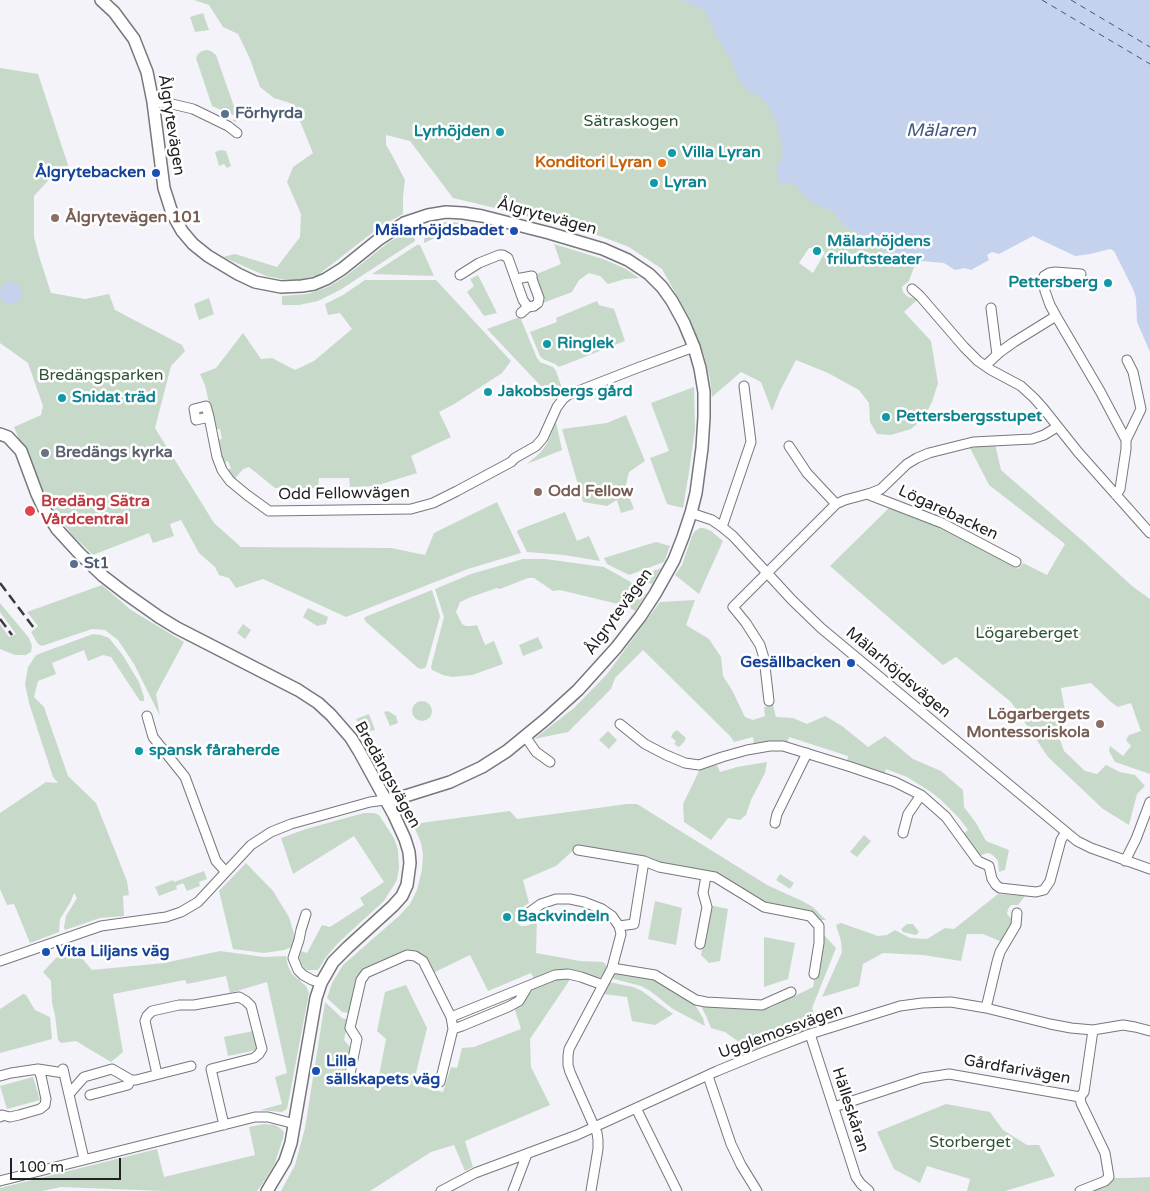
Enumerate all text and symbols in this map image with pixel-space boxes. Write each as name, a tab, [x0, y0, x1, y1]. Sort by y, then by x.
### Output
street label: Ålgrytevägen	[154, 73, 188, 177]
place label: Förhyrda	[235, 104, 303, 124]
marker: Förhyrda	[219, 108, 231, 120]
park label: Sätraskogen	[584, 112, 678, 132]
water label: Mälaren	[906, 120, 976, 142]
place label: Lyrhöjden	[414, 122, 490, 142]
marker: Lyrhöjden	[494, 126, 506, 138]
place label: Villa Lyran	[682, 143, 761, 163]
marker: Villa Lyran	[666, 147, 678, 159]
place label: Konditori Lyran	[535, 153, 652, 173]
marker: Konditori Lyran	[656, 157, 668, 169]
place label: Ålgrytebacken	[35, 163, 146, 183]
marker: Ålgrytebacken	[150, 167, 162, 179]
place label: Lyran	[664, 173, 707, 193]
marker: Lyran	[648, 177, 660, 189]
street label: Ålgrytevägen	[495, 194, 599, 240]
place label: Ålgrytevägen 101	[65, 208, 202, 228]
marker: Ålgrytevägen 101	[49, 212, 61, 224]
place label: Mälarhöjdsbadet	[375, 221, 504, 241]
marker: Mälarhöjdsbadet	[508, 225, 520, 237]
place label: Mälarhöjdens friluftsteater	[827, 232, 931, 270]
marker: Mälarhöjdens friluftsteater	[811, 245, 823, 257]
place label: Pettersberg	[1008, 273, 1098, 293]
marker: Pettersberg	[1102, 277, 1114, 289]
place label: Ringlek	[557, 334, 614, 354]
marker: Ringlek	[541, 338, 553, 350]
park label: Bredängsparken	[38, 366, 164, 386]
place label: Jakobsbergs gård	[498, 382, 633, 402]
marker: Jakobsbergs gård	[482, 386, 494, 398]
place label: Snidat träd	[72, 388, 156, 408]
marker: Snidat träd	[56, 392, 68, 404]
place label: Pettersbergsstupet	[896, 407, 1042, 427]
marker: Pettersbergsstupet	[880, 411, 892, 423]
place label: Bredängs kyrka	[55, 443, 173, 463]
marker: Bredängs kyrka	[39, 447, 51, 459]
street label: Lögarebacken	[895, 481, 1001, 545]
place label: Odd Fellow	[548, 482, 633, 502]
street label: Odd Fellowvägen	[278, 483, 410, 505]
marker: Odd Fellow	[532, 486, 544, 498]
place label: Bredäng Sätra Vårdcentral	[41, 492, 150, 530]
marker: Bredäng Sätra Vårdcentral	[23, 504, 37, 518]
place label: St1	[84, 554, 110, 574]
marker: St1	[68, 558, 80, 570]
street label: Ålgrytevägen	[581, 565, 657, 659]
street label: Mälarhöjdsvägen	[842, 624, 954, 722]
park label: Lögareberget	[975, 624, 1079, 644]
place label: Gesällbacken	[740, 653, 841, 673]
marker: Gesällbacken	[845, 657, 857, 669]
place label: Lögarbergets Montessoriskola	[966, 705, 1090, 743]
street label: Bredängsvägen	[350, 718, 424, 832]
marker: Lögarbergets Montessoriskola	[1094, 718, 1106, 730]
place label: spansk fåraherde	[149, 741, 280, 761]
marker: spansk fåraherde	[133, 745, 145, 757]
place label: Backvindeln	[517, 907, 609, 927]
marker: Backvindeln	[501, 911, 513, 923]
place label: Vita Liljans väg	[56, 942, 169, 962]
marker: Vita Liljans väg	[40, 946, 52, 958]
street label: Ugglemossvägen	[716, 1001, 846, 1063]
street label: Gårdfarivägen	[962, 1051, 1072, 1089]
place label: Lilla sällskapets väg	[326, 1052, 440, 1090]
marker: Lilla sällskapets väg	[310, 1065, 322, 1077]
street label: Hälleskåran	[827, 1065, 873, 1155]
park label: Storberget	[929, 1133, 1011, 1153]
scale bar	[12, 1148, 124, 1180]
text: 100 m	[18, 1158, 64, 1176]

